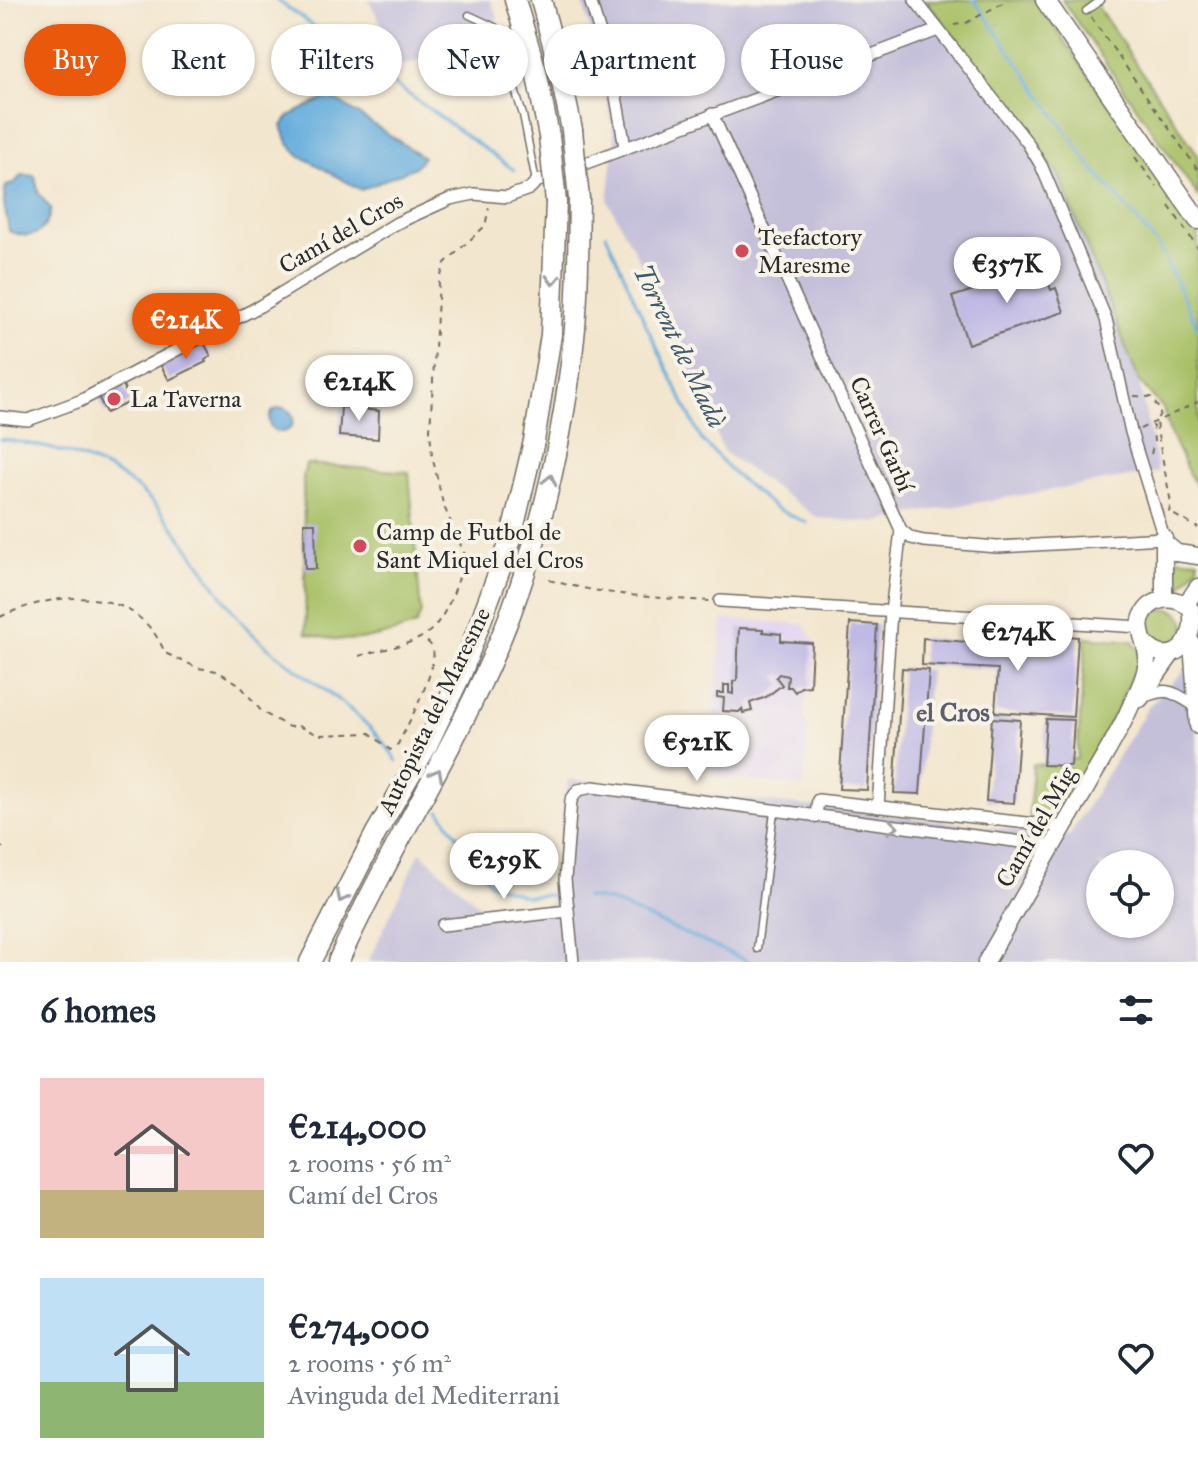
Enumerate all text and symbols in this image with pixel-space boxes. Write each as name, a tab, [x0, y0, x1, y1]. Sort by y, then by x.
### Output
chip: Buy	[24, 24, 126, 96]
chip: Rent	[142, 24, 255, 96]
chip: Filters	[271, 24, 402, 96]
chip: New	[418, 24, 528, 96]
chip: Apartment	[544, 24, 725, 96]
chip: House	[741, 24, 872, 96]
street label: Camí del Cros	[274, 185, 408, 281]
place label: Teefactory Maresme	[758, 222, 863, 280]
pin: €357K	[951, 237, 1063, 305]
marker: Teefactory Maresme	[733, 242, 751, 260]
text: €357K	[972, 247, 1042, 279]
water label: Torrent de Madà	[627, 259, 733, 433]
one-way arrow	[545, 274, 562, 287]
pin: €214K	[130, 293, 242, 361]
text: €214K	[150, 303, 222, 335]
pin: €214K	[303, 355, 415, 423]
text: €214K	[323, 365, 395, 397]
street label: Carrer Garbí	[843, 372, 921, 498]
place label: La Taverna	[130, 384, 242, 414]
marker: La Taverna	[105, 390, 123, 408]
one-way arrow	[540, 473, 557, 487]
place label: Camp de Futbol de Sant Miquel del Cros	[376, 517, 584, 575]
marker: Camp de Futbol de Sant Miquel del Cros	[351, 537, 369, 555]
street label: Autopista del Maresme	[370, 602, 497, 820]
pin: €274K	[962, 605, 1074, 673]
text: €274K	[981, 615, 1055, 647]
district label: el Cros	[916, 696, 990, 728]
pin: €521K	[641, 715, 753, 783]
text: €521K	[662, 725, 732, 757]
street label: Camí del Mig	[989, 760, 1083, 893]
one-way arrow	[427, 767, 442, 782]
one-way arrow	[887, 818, 900, 835]
pin: €259K	[448, 833, 560, 901]
text: €259K	[468, 843, 540, 875]
map controls	[1086, 850, 1174, 938]
button: locate	[1086, 850, 1174, 938]
one-way arrow	[337, 889, 352, 903]
icon: filters	[1114, 988, 1158, 1032]
text: 6 homes	[40, 990, 156, 1031]
text: €214,000	[288, 1106, 427, 1147]
icon: home	[104, 1110, 200, 1206]
icon: heart	[1114, 1136, 1158, 1180]
text: 2 rooms · 56 m²	[288, 1147, 451, 1179]
text: Camí del Cros	[288, 1179, 438, 1211]
text: €274,000	[288, 1306, 430, 1347]
icon: home	[104, 1310, 200, 1406]
icon: heart	[1114, 1336, 1158, 1380]
text: 2 rooms · 56 m²	[288, 1347, 451, 1379]
text: Avinguda del Mediterrani	[288, 1379, 560, 1411]

